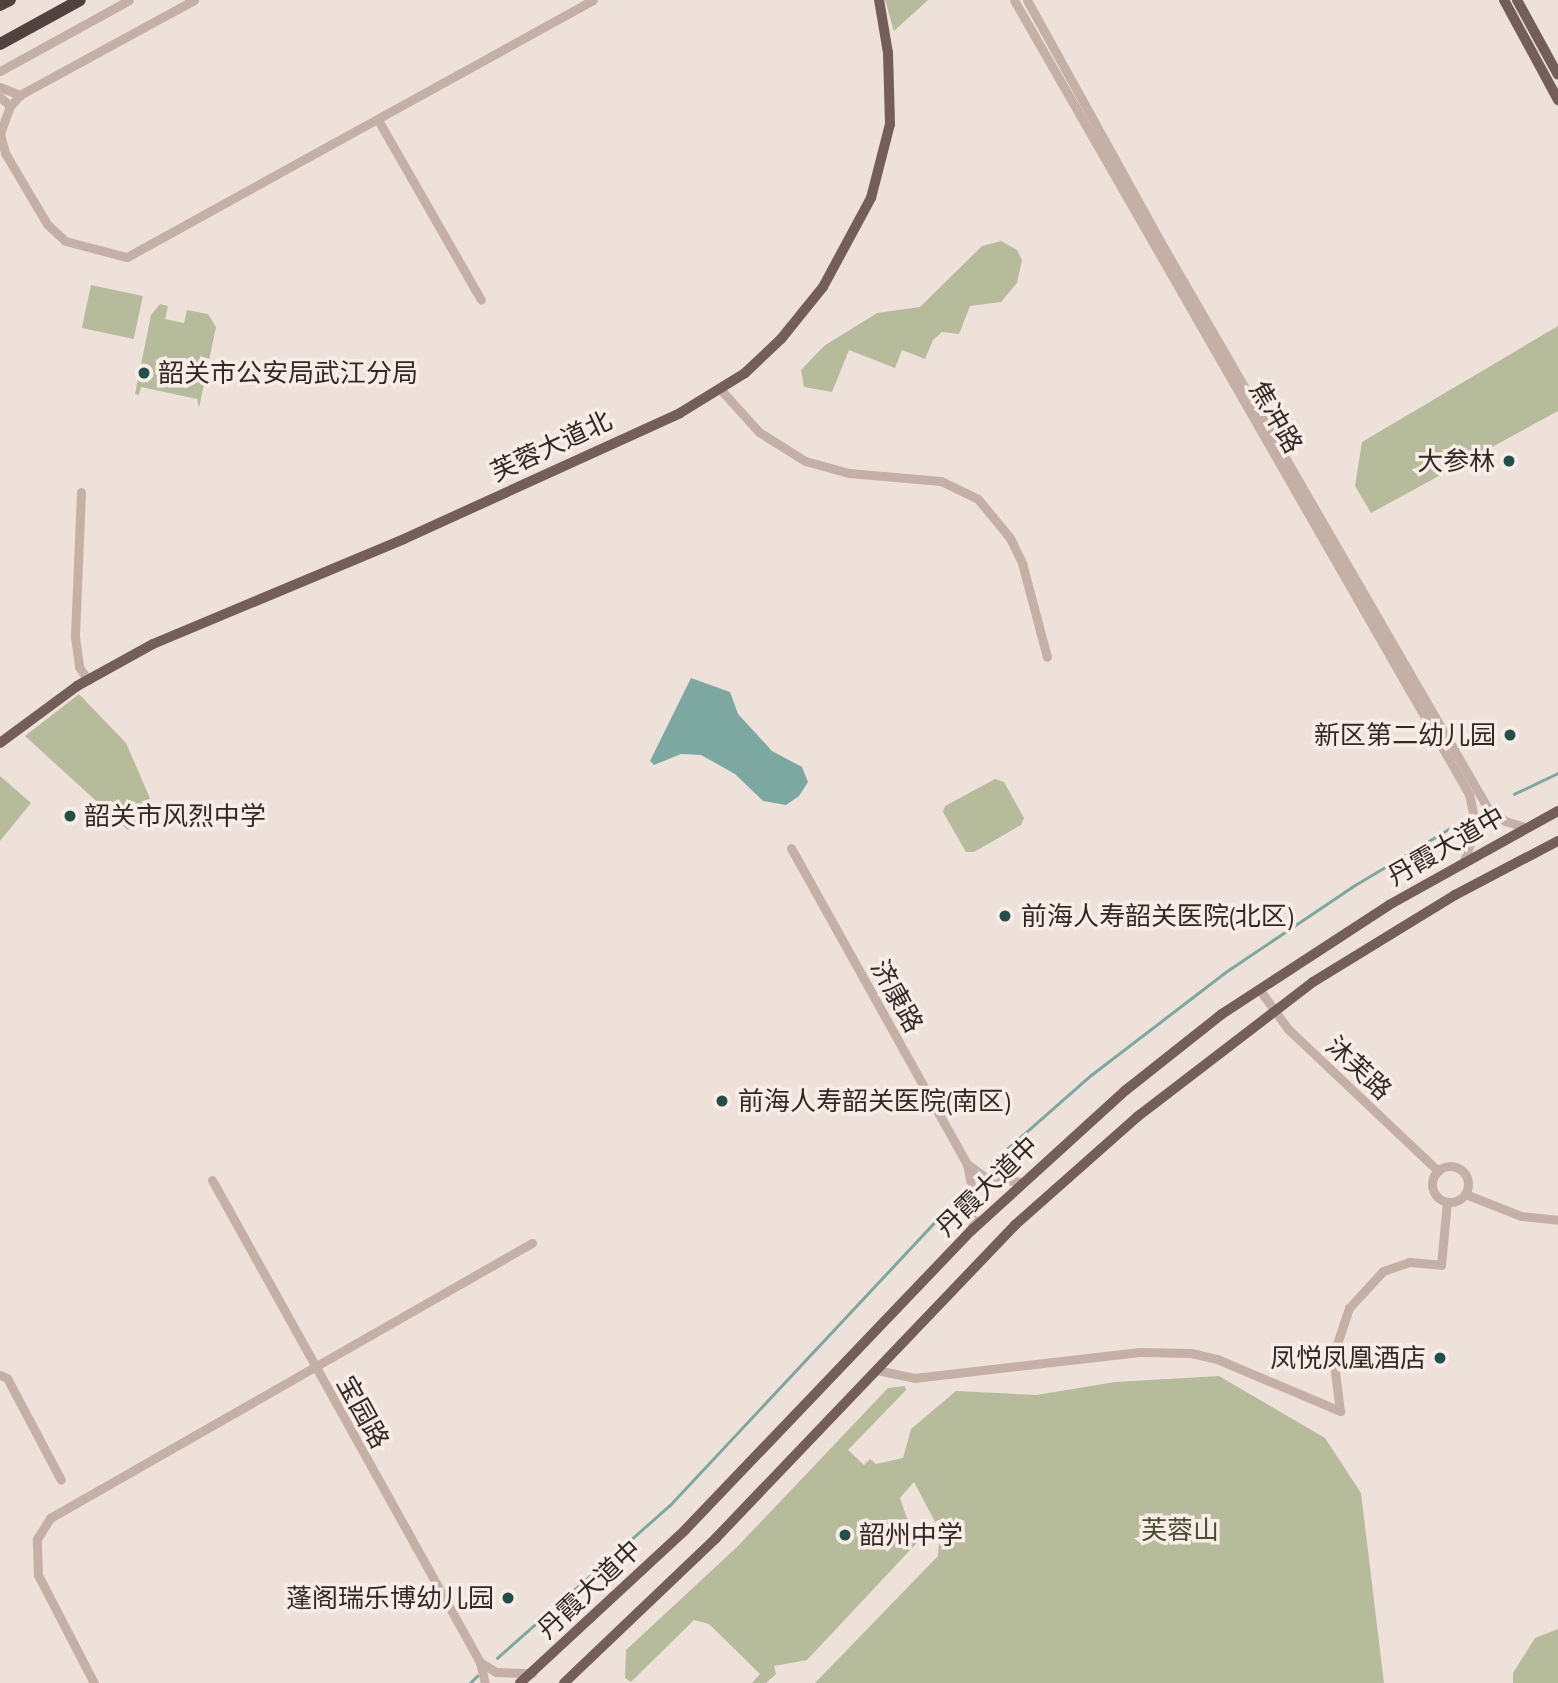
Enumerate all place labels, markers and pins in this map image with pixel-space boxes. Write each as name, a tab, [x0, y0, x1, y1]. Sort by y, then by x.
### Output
place label: 韶关市公安局武江分局	[158, 357, 418, 389]
marker: 韶关市公安局武江分局	[136, 365, 152, 381]
place label: 大参林	[1417, 445, 1495, 477]
marker: 大参林	[1501, 453, 1517, 469]
place label: 新区第二幼儿园	[1314, 719, 1496, 751]
marker: 新区第二幼儿园	[1502, 727, 1518, 743]
place label: 韶关市风烈中学	[84, 800, 266, 832]
marker: 韶关市风烈中学	[62, 808, 78, 824]
place label: 前海人寿韶关医院(北区)	[1021, 900, 1293, 932]
marker: 前海人寿韶关医院(北区)	[995, 906, 1015, 926]
place label: 前海人寿韶关医院(南区)	[738, 1085, 1010, 1117]
marker: 前海人寿韶关医院(南区)	[712, 1091, 732, 1111]
place label: 凤悦凤凰酒店	[1270, 1342, 1426, 1374]
marker: 凤悦凤凰酒店	[1432, 1350, 1448, 1366]
place label: 韶州中学	[859, 1519, 963, 1551]
marker: 韶州中学	[837, 1527, 853, 1543]
place label: 蓬阁瑞乐博幼儿园	[286, 1582, 494, 1614]
marker: 蓬阁瑞乐博幼儿园	[500, 1590, 516, 1606]

